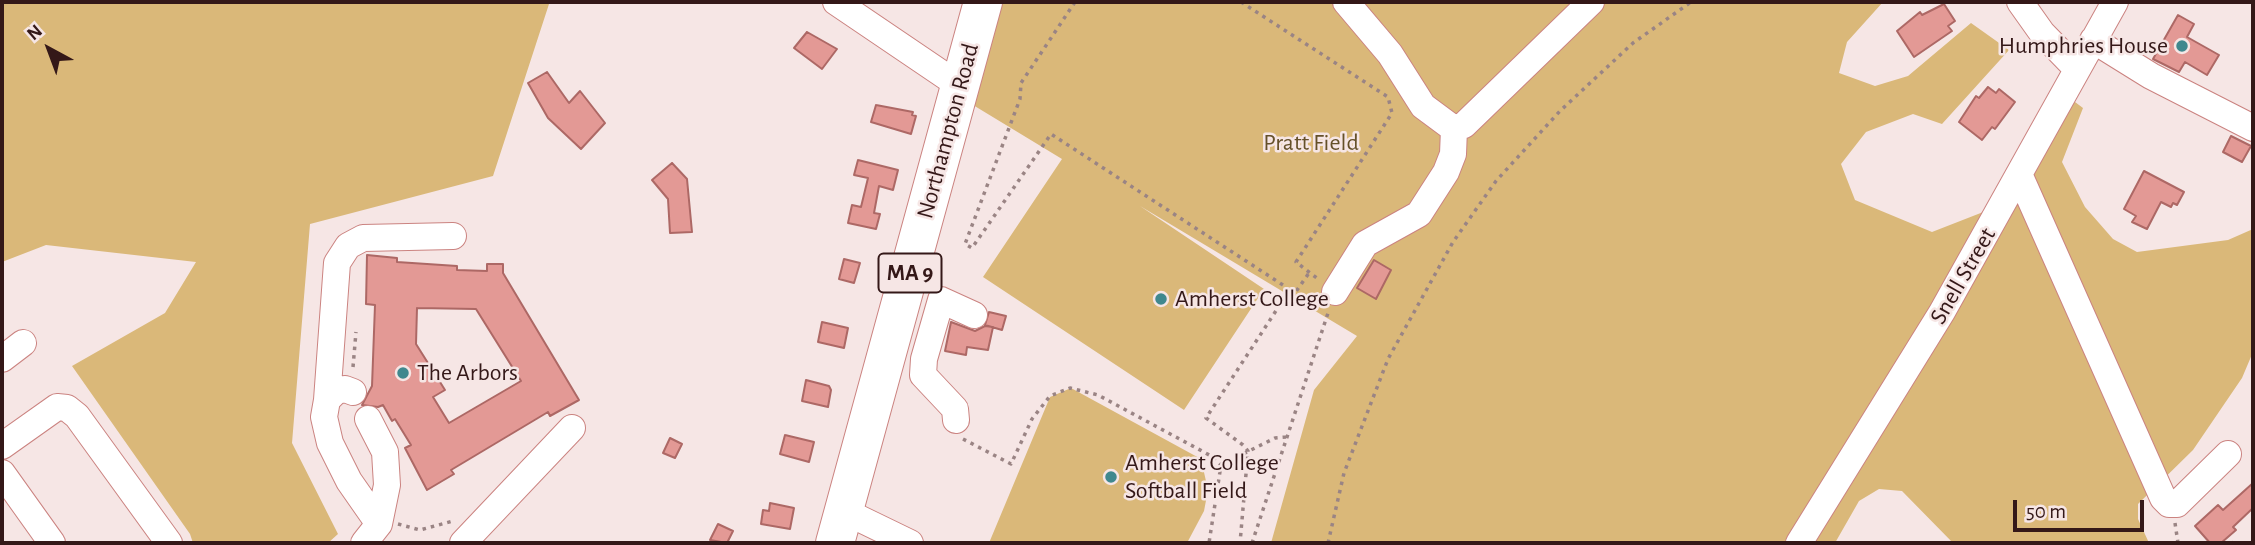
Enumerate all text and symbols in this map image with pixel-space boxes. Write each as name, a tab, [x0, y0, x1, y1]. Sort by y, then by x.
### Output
north arrow	[14, 14, 84, 84]
text: N	[24, 21, 46, 44]
place label: Humphries House	[1999, 32, 2168, 60]
marker: Humphries House	[2174, 38, 2190, 54]
street label: Northampton Road	[911, 40, 985, 222]
park label: Pratt Field	[1263, 129, 1359, 157]
street label: Snell Street	[1924, 223, 2002, 329]
road number: MA 9	[878, 254, 942, 292]
place label: Amherst College	[1175, 285, 1329, 313]
marker: Amherst College	[1153, 291, 1169, 307]
place label: The Arbors	[417, 359, 518, 387]
marker: The Arbors	[395, 365, 411, 381]
place label: Amherst College Softball Field	[1125, 449, 1279, 505]
marker: Amherst College Softball Field	[1103, 469, 1119, 485]
scale bar	[2017, 486, 2148, 530]
text: 50 m	[2026, 501, 2066, 522]

